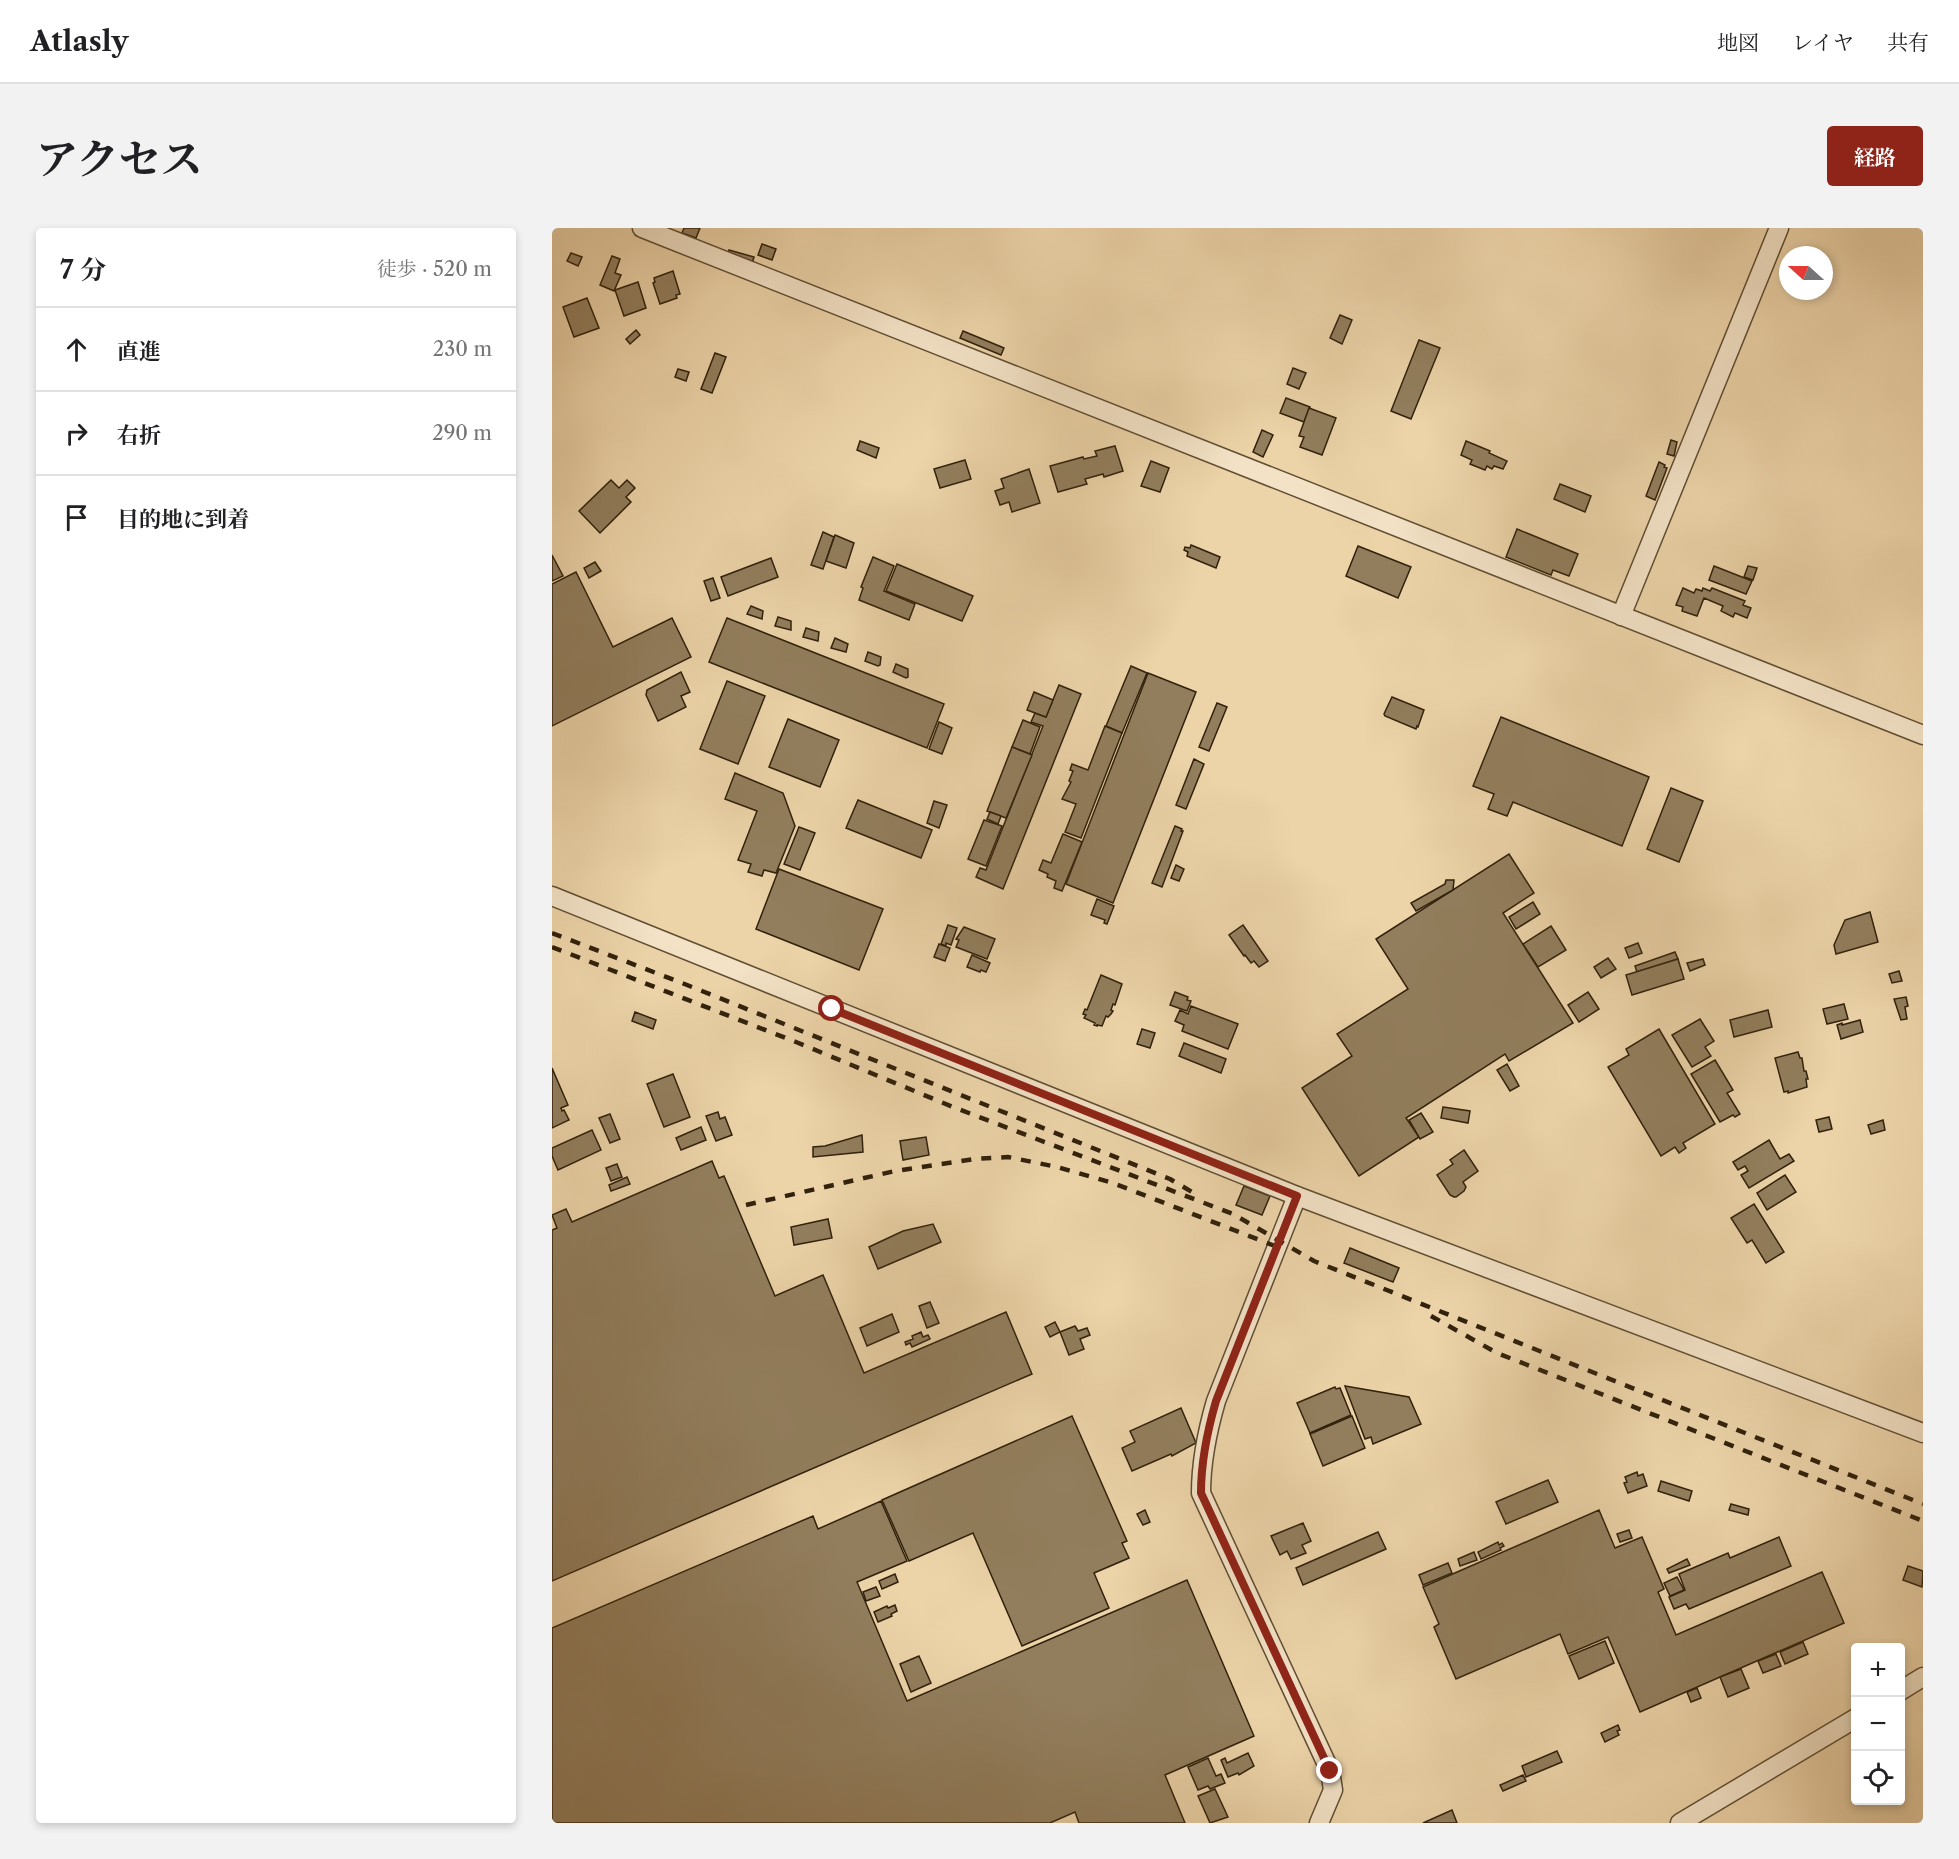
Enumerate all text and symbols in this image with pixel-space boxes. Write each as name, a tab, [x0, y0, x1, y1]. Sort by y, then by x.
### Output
text: Atlasly	[30, 24, 129, 58]
text: 地図	[1717, 30, 1759, 55]
text: レイヤ	[1792, 30, 1854, 55]
text: 共有	[1887, 30, 1929, 55]
button: 経路	[1827, 126, 1923, 186]
text: アクセス	[36, 133, 203, 185]
north arrow	[1779, 246, 1833, 300]
text: 7 分	[60, 254, 106, 286]
text: 徒歩 · 520 m	[377, 257, 492, 281]
icon: ahead	[60, 333, 93, 366]
text: 230 m	[433, 337, 492, 361]
text: 直進	[117, 338, 161, 365]
icon: right	[60, 417, 93, 450]
text: 290 m	[432, 421, 492, 445]
text: 右折	[117, 422, 161, 449]
icon: arrive	[60, 501, 93, 534]
text: 目的地に到着	[117, 506, 249, 533]
route start	[818, 995, 844, 1021]
map controls	[1851, 1643, 1905, 1805]
button: +	[1851, 1643, 1905, 1697]
button: −	[1851, 1697, 1905, 1751]
button: locate	[1851, 1751, 1905, 1805]
route end	[1316, 1757, 1342, 1783]

